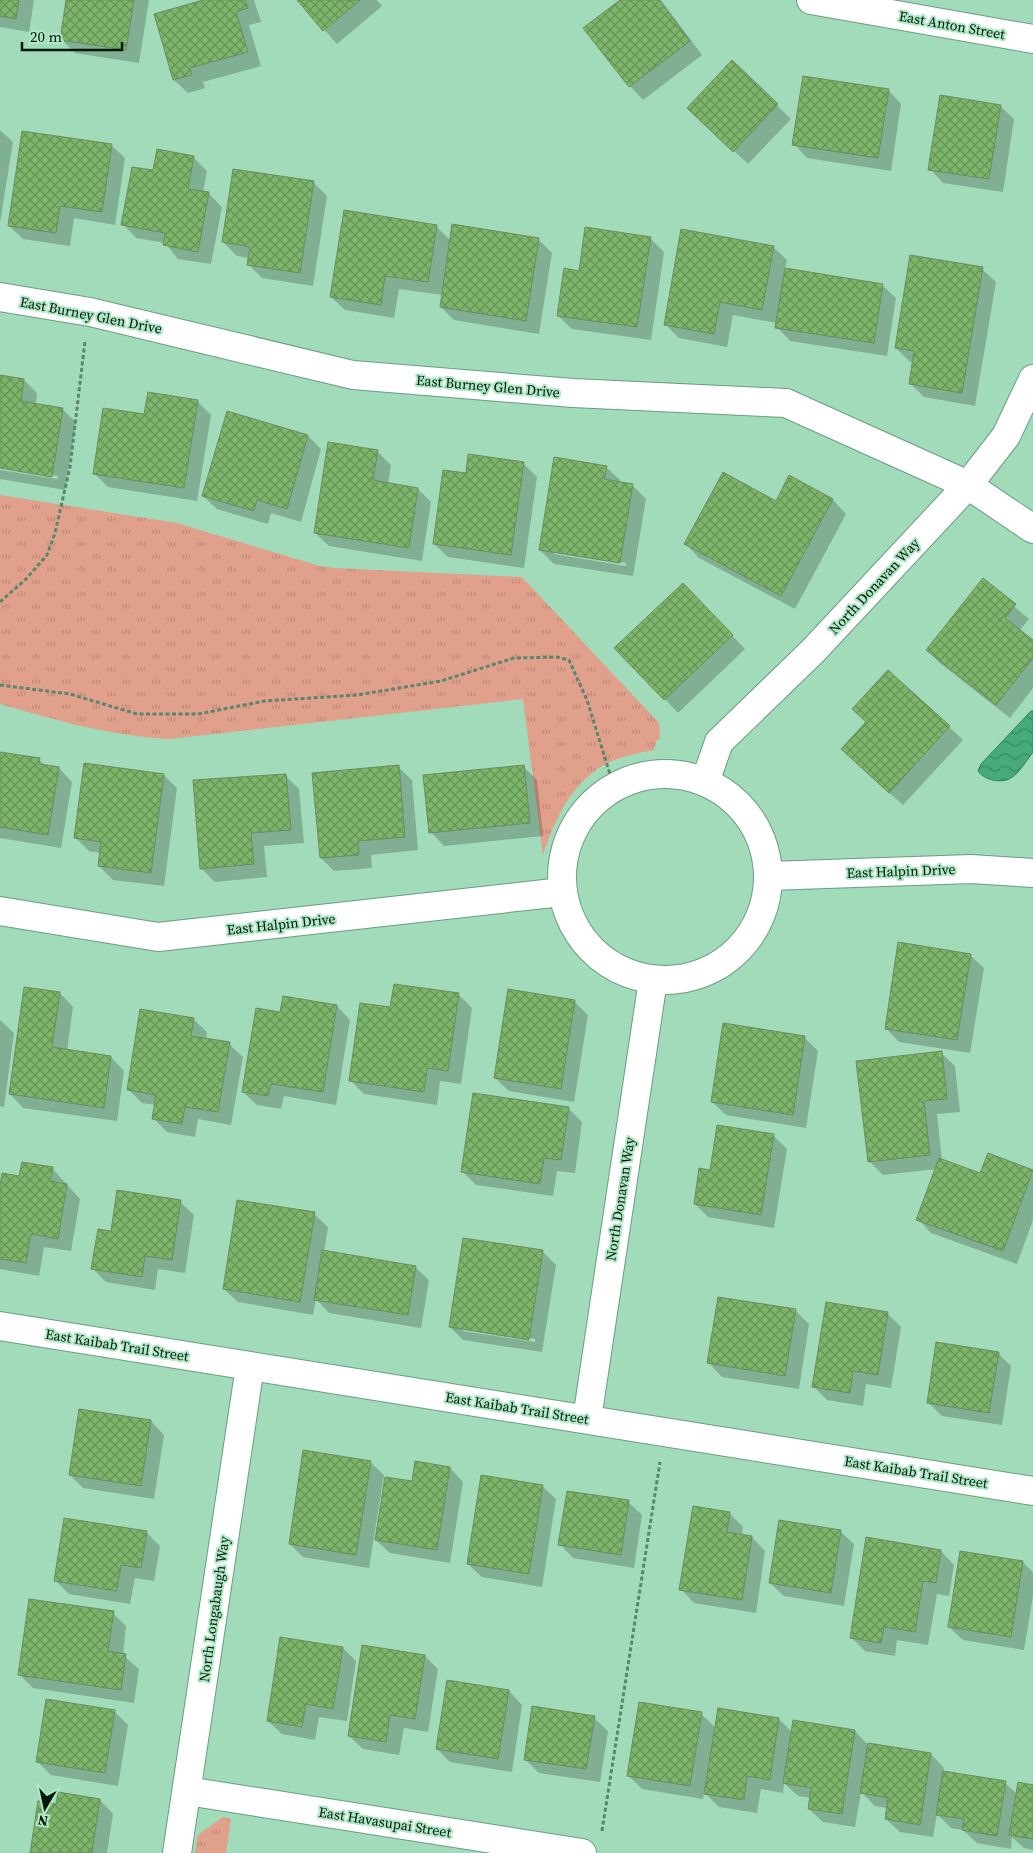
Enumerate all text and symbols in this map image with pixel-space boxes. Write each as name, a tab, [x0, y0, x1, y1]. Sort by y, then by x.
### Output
street label: East Anton Street	[897, 6, 1007, 44]
scale bar	[22, 20, 122, 52]
text: 20 m	[30, 26, 62, 47]
street label: East Burney Glen Drive	[18, 291, 164, 339]
street label: East Burney Glen Drive	[415, 370, 561, 402]
street label: North Donavan Way	[824, 533, 925, 639]
street label: East Halpin Drive	[846, 859, 956, 883]
street label: East Halpin Drive	[226, 908, 336, 940]
street label: North Donavan Way	[600, 1135, 640, 1262]
street label: East Kaibab Trail Street	[44, 1324, 191, 1366]
street label: East Kaibab Trail Street	[444, 1387, 591, 1429]
street label: East Kaibab Trail Street	[843, 1451, 990, 1493]
street label: North Longabaugh Way	[194, 1534, 234, 1683]
north arrow	[20, 1783, 70, 1833]
street label: East Havasupai Street	[317, 1802, 453, 1842]
text: N	[36, 1810, 50, 1832]

